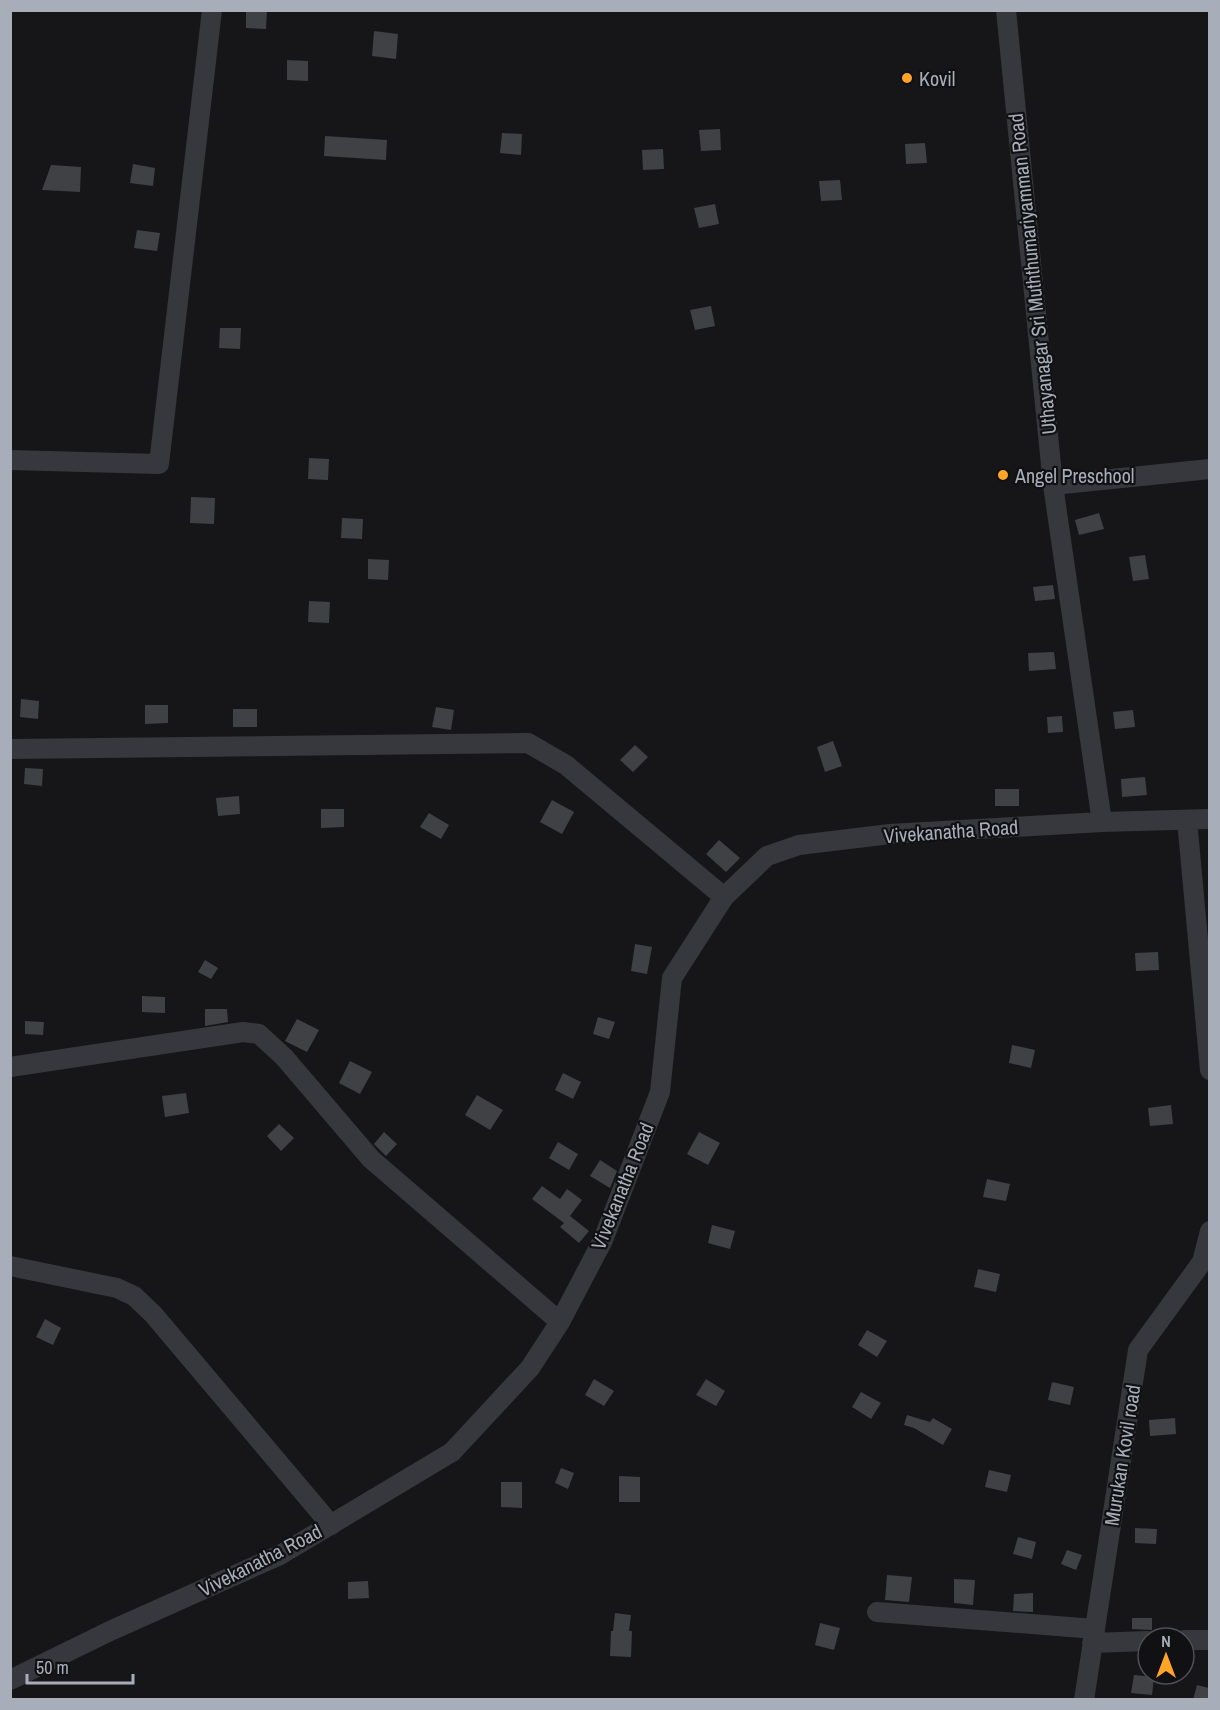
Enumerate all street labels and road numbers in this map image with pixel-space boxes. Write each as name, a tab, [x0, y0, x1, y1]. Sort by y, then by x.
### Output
street label: Uthayanagar Sri Muththumariyamman Road	[1002, 112, 1062, 436]
street label: Vivekanatha Road	[883, 813, 1019, 849]
street label: Vivekanatha Road	[584, 1119, 660, 1253]
street label: Murukan Kovil road	[1098, 1383, 1146, 1527]
street label: Vivekanatha Road	[194, 1517, 326, 1603]

